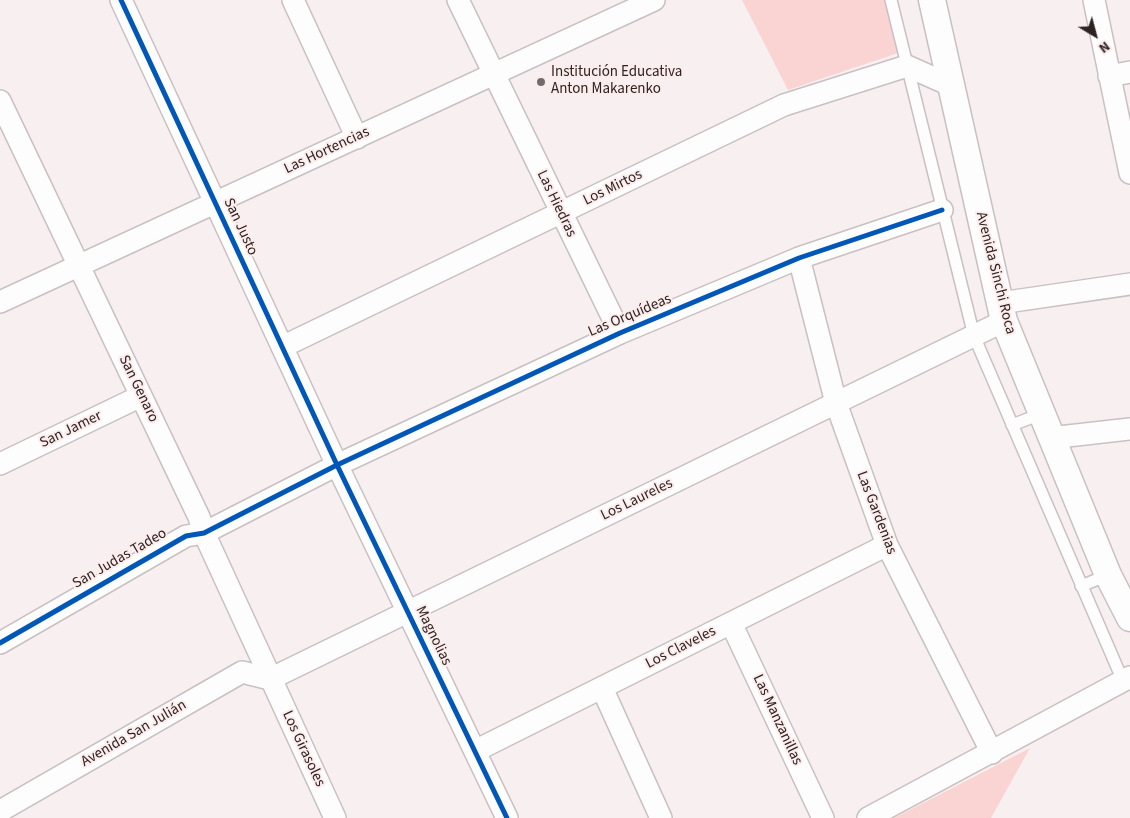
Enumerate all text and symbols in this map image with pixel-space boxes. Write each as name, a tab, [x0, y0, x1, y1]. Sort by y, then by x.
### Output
north arrow	[1070, 10, 1120, 60]
text: N	[1094, 36, 1114, 58]
place label: Institución Educativa Anton Makarenko	[551, 64, 682, 99]
marker: Institución Educativa Anton Makarenko	[535, 76, 547, 88]
street label: Las Hortencias	[281, 123, 373, 179]
street label: Los Mirtos	[580, 166, 646, 210]
street label: Las Hiedras	[532, 168, 580, 240]
street label: San Justo	[219, 196, 261, 258]
street label: Avenida Sinchi Roca	[971, 210, 1019, 336]
street label: Las Orquídeas	[586, 290, 674, 342]
street label: San Genaro	[114, 353, 162, 425]
street label: San Jamer	[37, 407, 105, 453]
street label: Las Gardenias	[852, 469, 900, 557]
street label: Los Laureles	[598, 475, 676, 525]
street label: San Judas Tadeo	[70, 525, 170, 593]
street label: Magnolias	[411, 603, 455, 669]
street label: Los Claveles	[643, 623, 719, 673]
street label: Las Manzanillas	[748, 672, 806, 768]
street label: Avenida San Julián	[78, 697, 190, 771]
street label: Los Girasoles	[278, 708, 328, 790]

